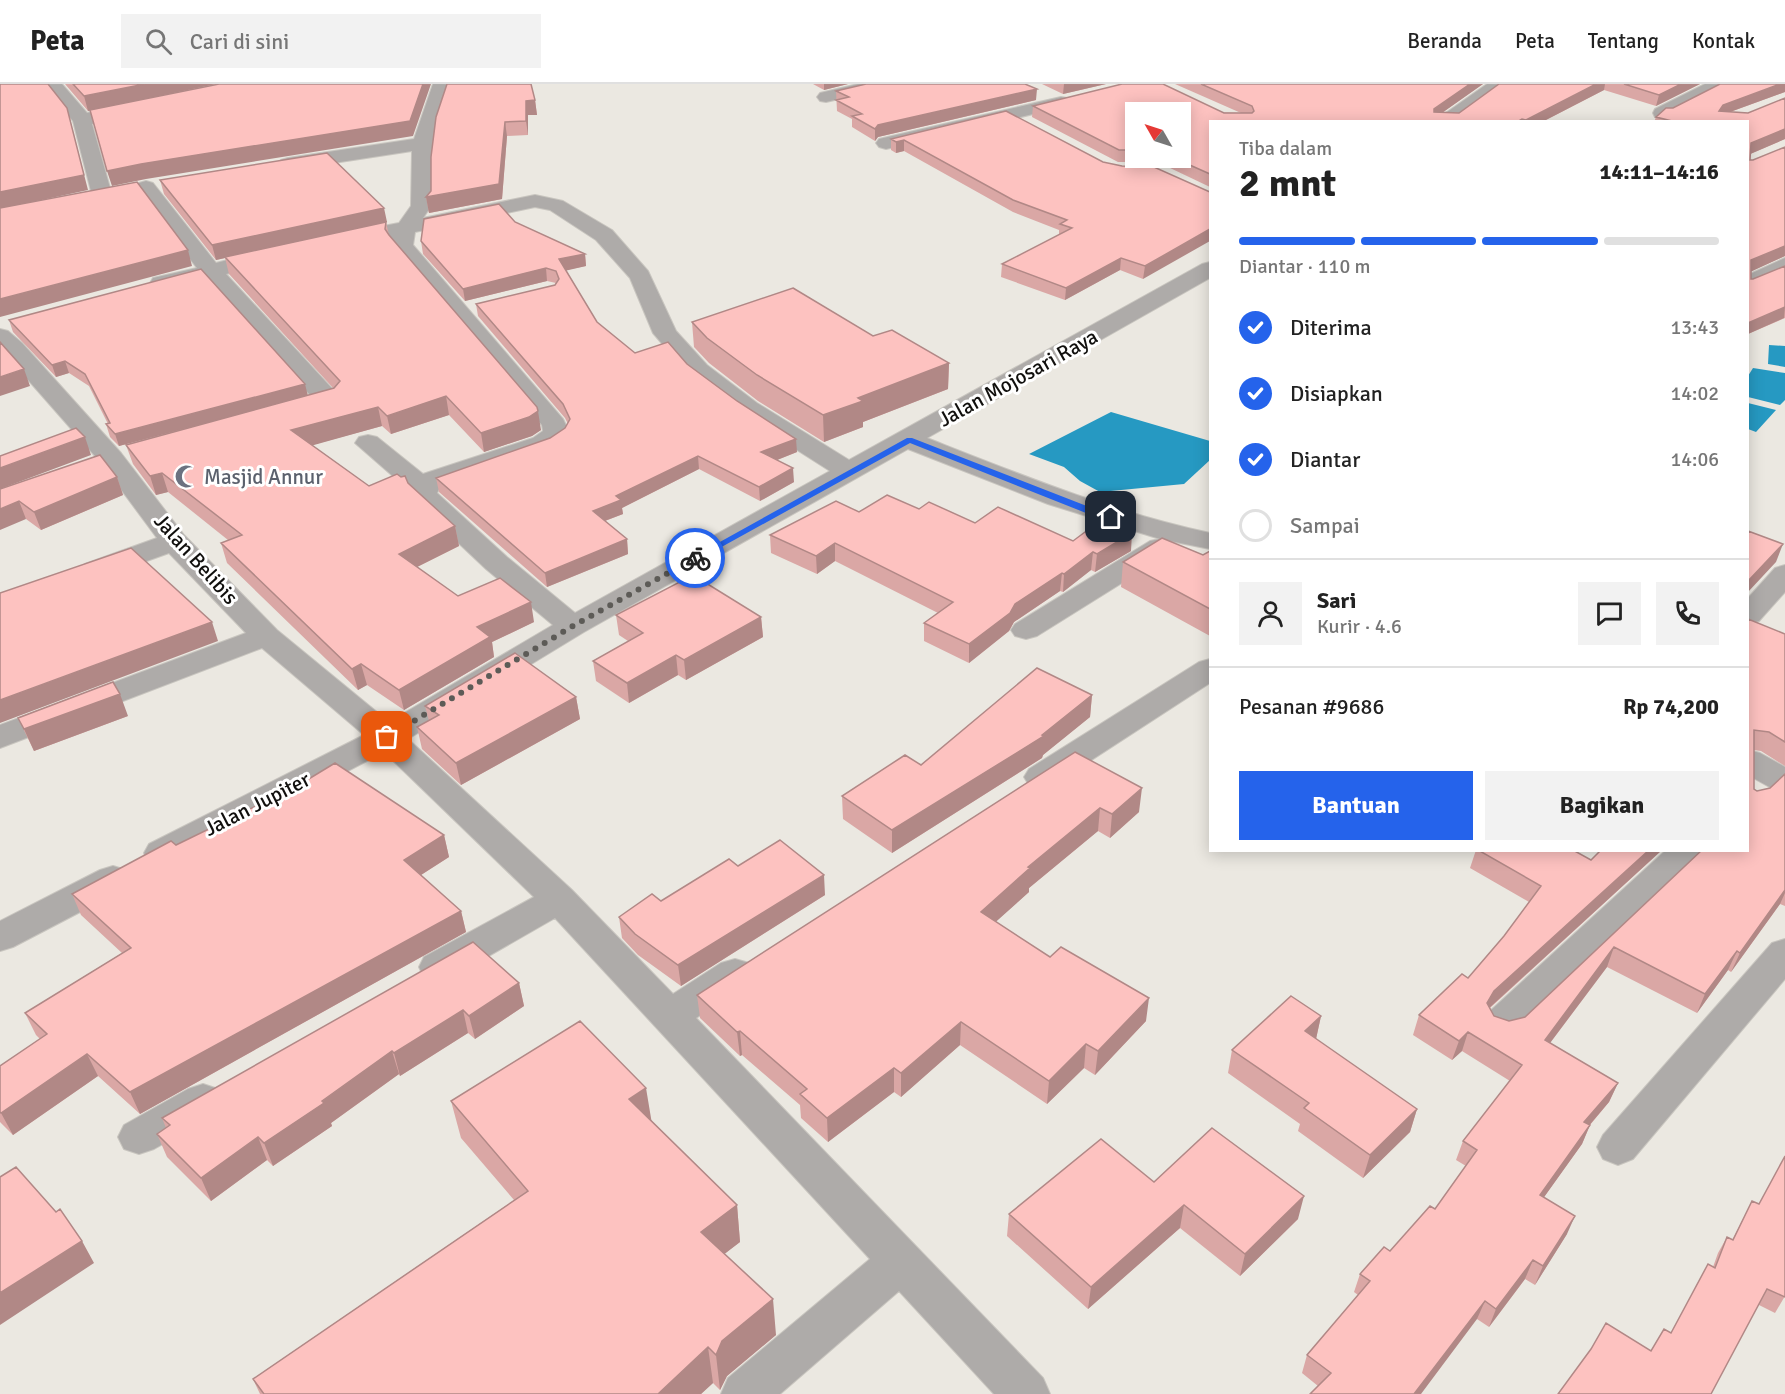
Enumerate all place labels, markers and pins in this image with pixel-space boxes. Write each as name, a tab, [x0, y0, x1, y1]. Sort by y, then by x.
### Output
mosque icon: Masjid Annur	[173, 464, 199, 490]
place label: Masjid Annur	[204, 464, 323, 490]
pin	[1085, 491, 1136, 542]
pin	[361, 711, 412, 762]

